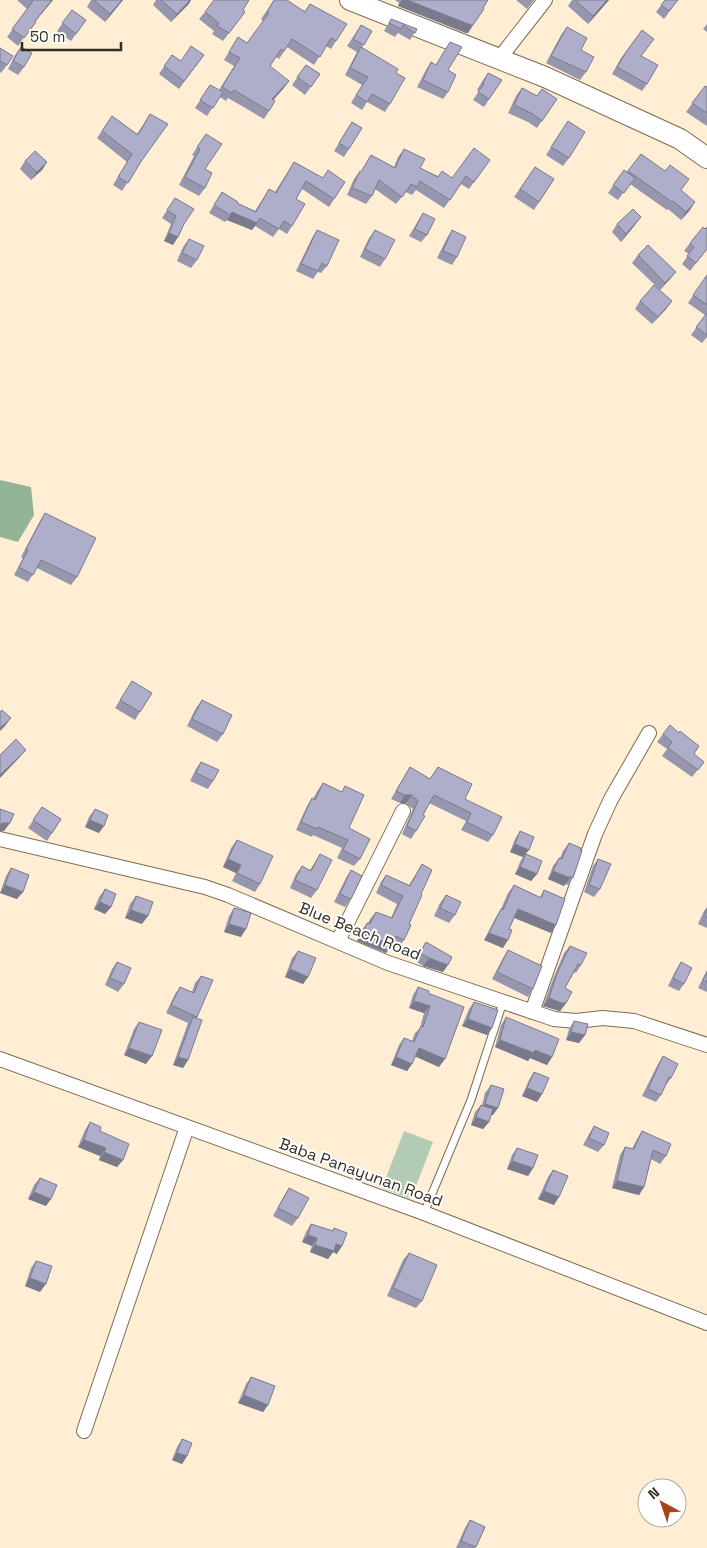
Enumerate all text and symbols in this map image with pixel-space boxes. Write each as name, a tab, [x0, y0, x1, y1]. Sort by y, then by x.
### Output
scale bar	[22, 20, 121, 52]
text: 50 m	[30, 27, 65, 46]
street label: Blue Beach Road	[296, 897, 424, 965]
street label: Baba Panayunan Road	[276, 1133, 446, 1211]
north arrow	[637, 1478, 687, 1528]
text: N	[644, 1483, 663, 1503]

